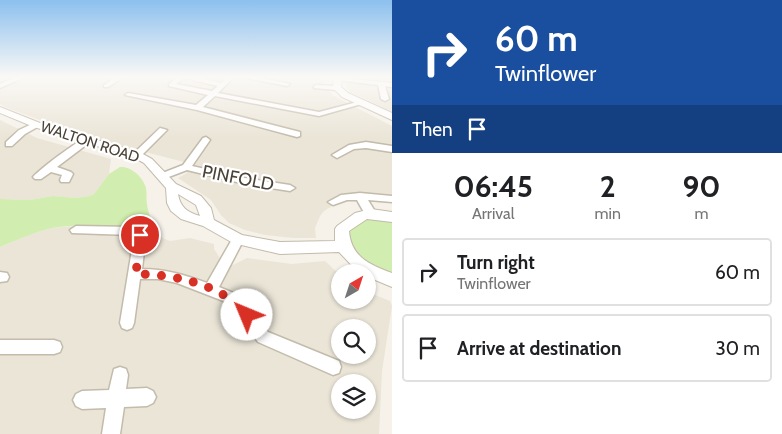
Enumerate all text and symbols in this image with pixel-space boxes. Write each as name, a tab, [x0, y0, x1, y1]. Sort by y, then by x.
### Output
text: 60 m	[495, 17, 578, 60]
icon: right	[412, 20, 477, 85]
text: Twinflower	[495, 60, 596, 87]
icon: arrive	[463, 115, 491, 143]
street label: WALTON ROAD	[38, 118, 142, 167]
text: Then	[412, 118, 453, 141]
street label: PINFOLD	[200, 160, 276, 196]
text: 06:45	[454, 168, 533, 205]
text: 2	[600, 168, 616, 205]
text: 90	[682, 168, 720, 205]
text: Arrival	[472, 204, 515, 223]
text: min	[595, 204, 621, 223]
text: m	[694, 204, 708, 223]
pin	[119, 214, 161, 256]
icon: arrive	[126, 221, 154, 249]
text: Turn right	[457, 251, 535, 274]
icon: right	[414, 258, 442, 286]
text: 60 m	[715, 261, 760, 284]
north arrow	[331, 264, 376, 309]
map controls	[331, 264, 376, 419]
text: Twinflower	[457, 274, 531, 293]
position arrow	[220, 288, 272, 340]
button: search	[331, 319, 376, 364]
icon: arrive	[414, 334, 442, 362]
text: Arrive at destination	[457, 337, 621, 360]
text: 30 m	[716, 337, 760, 360]
button: layers	[331, 374, 376, 419]

